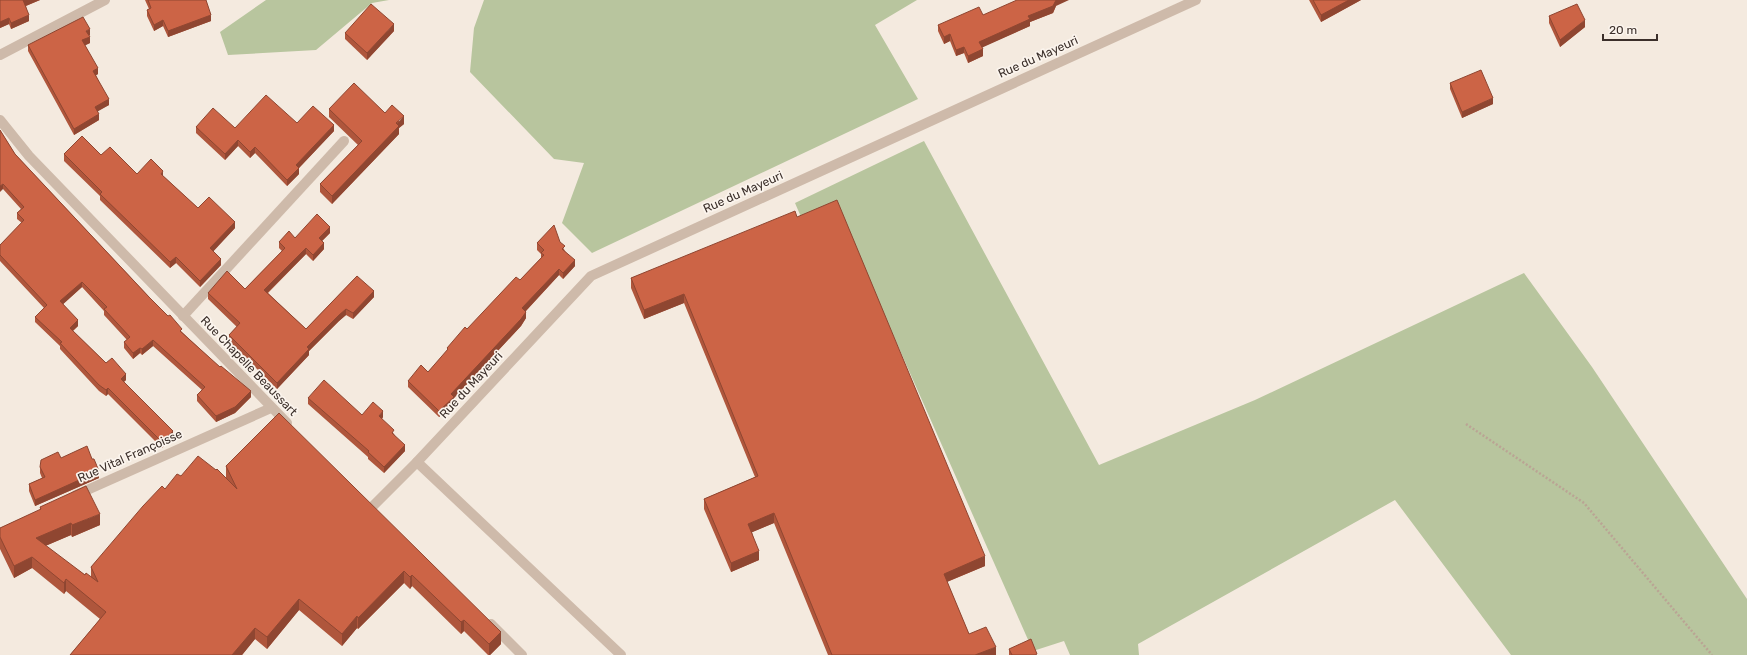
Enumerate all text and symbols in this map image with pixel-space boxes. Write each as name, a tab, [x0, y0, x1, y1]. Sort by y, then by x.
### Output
scale bar	[1603, 16, 1657, 42]
text: 20 m	[1609, 23, 1637, 37]
street label: Rue du Mayeuri	[996, 33, 1080, 81]
street label: Rue du Mayeuri	[701, 168, 785, 216]
street label: Rue Chapelle Beaussart	[198, 313, 300, 419]
street label: Rue du Mayeuri	[437, 349, 505, 421]
street label: Rue Vital Françoisse	[76, 427, 185, 485]

